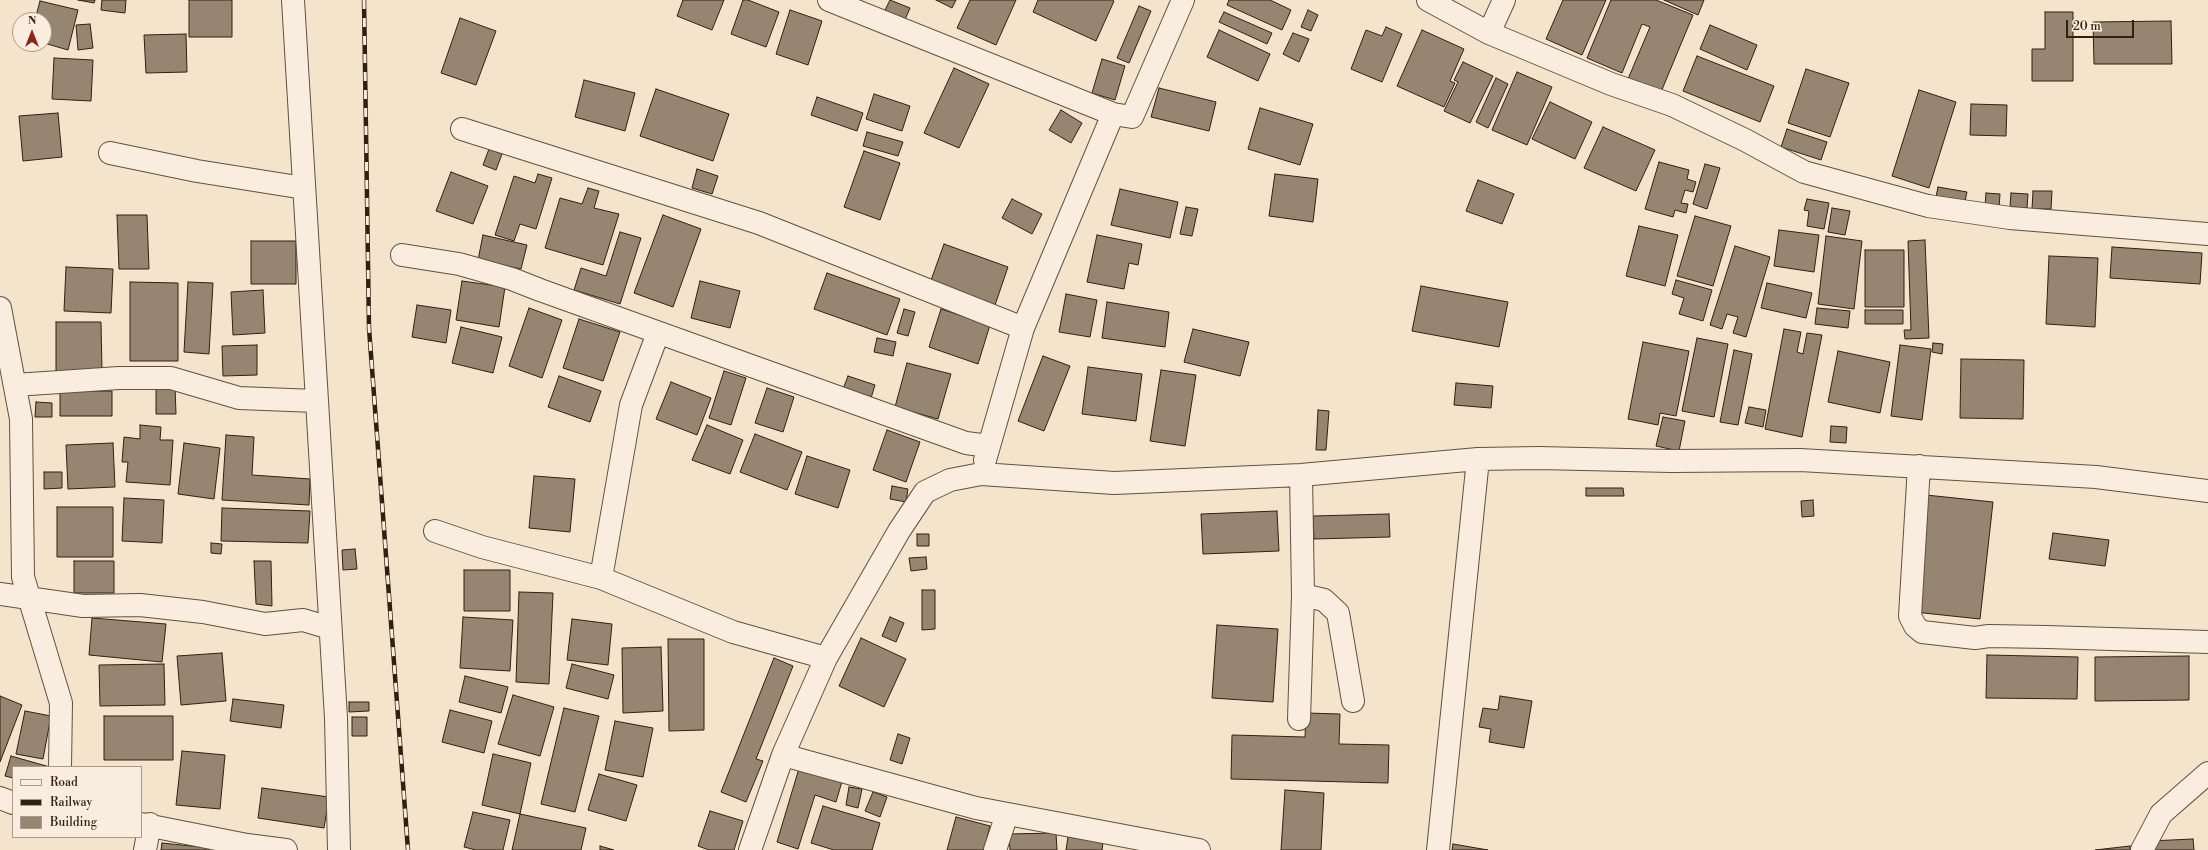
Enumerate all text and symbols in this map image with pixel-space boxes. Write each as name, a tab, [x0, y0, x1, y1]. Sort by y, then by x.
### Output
north arrow	[12, 12, 52, 52]
scale bar	[2068, 12, 2136, 38]
text: N	[28, 14, 36, 28]
text: 20 m	[2073, 19, 2101, 34]
legend	[12, 766, 142, 838]
text: Road	[50, 775, 78, 790]
text: Railway	[50, 795, 92, 810]
text: Building	[50, 815, 97, 830]

